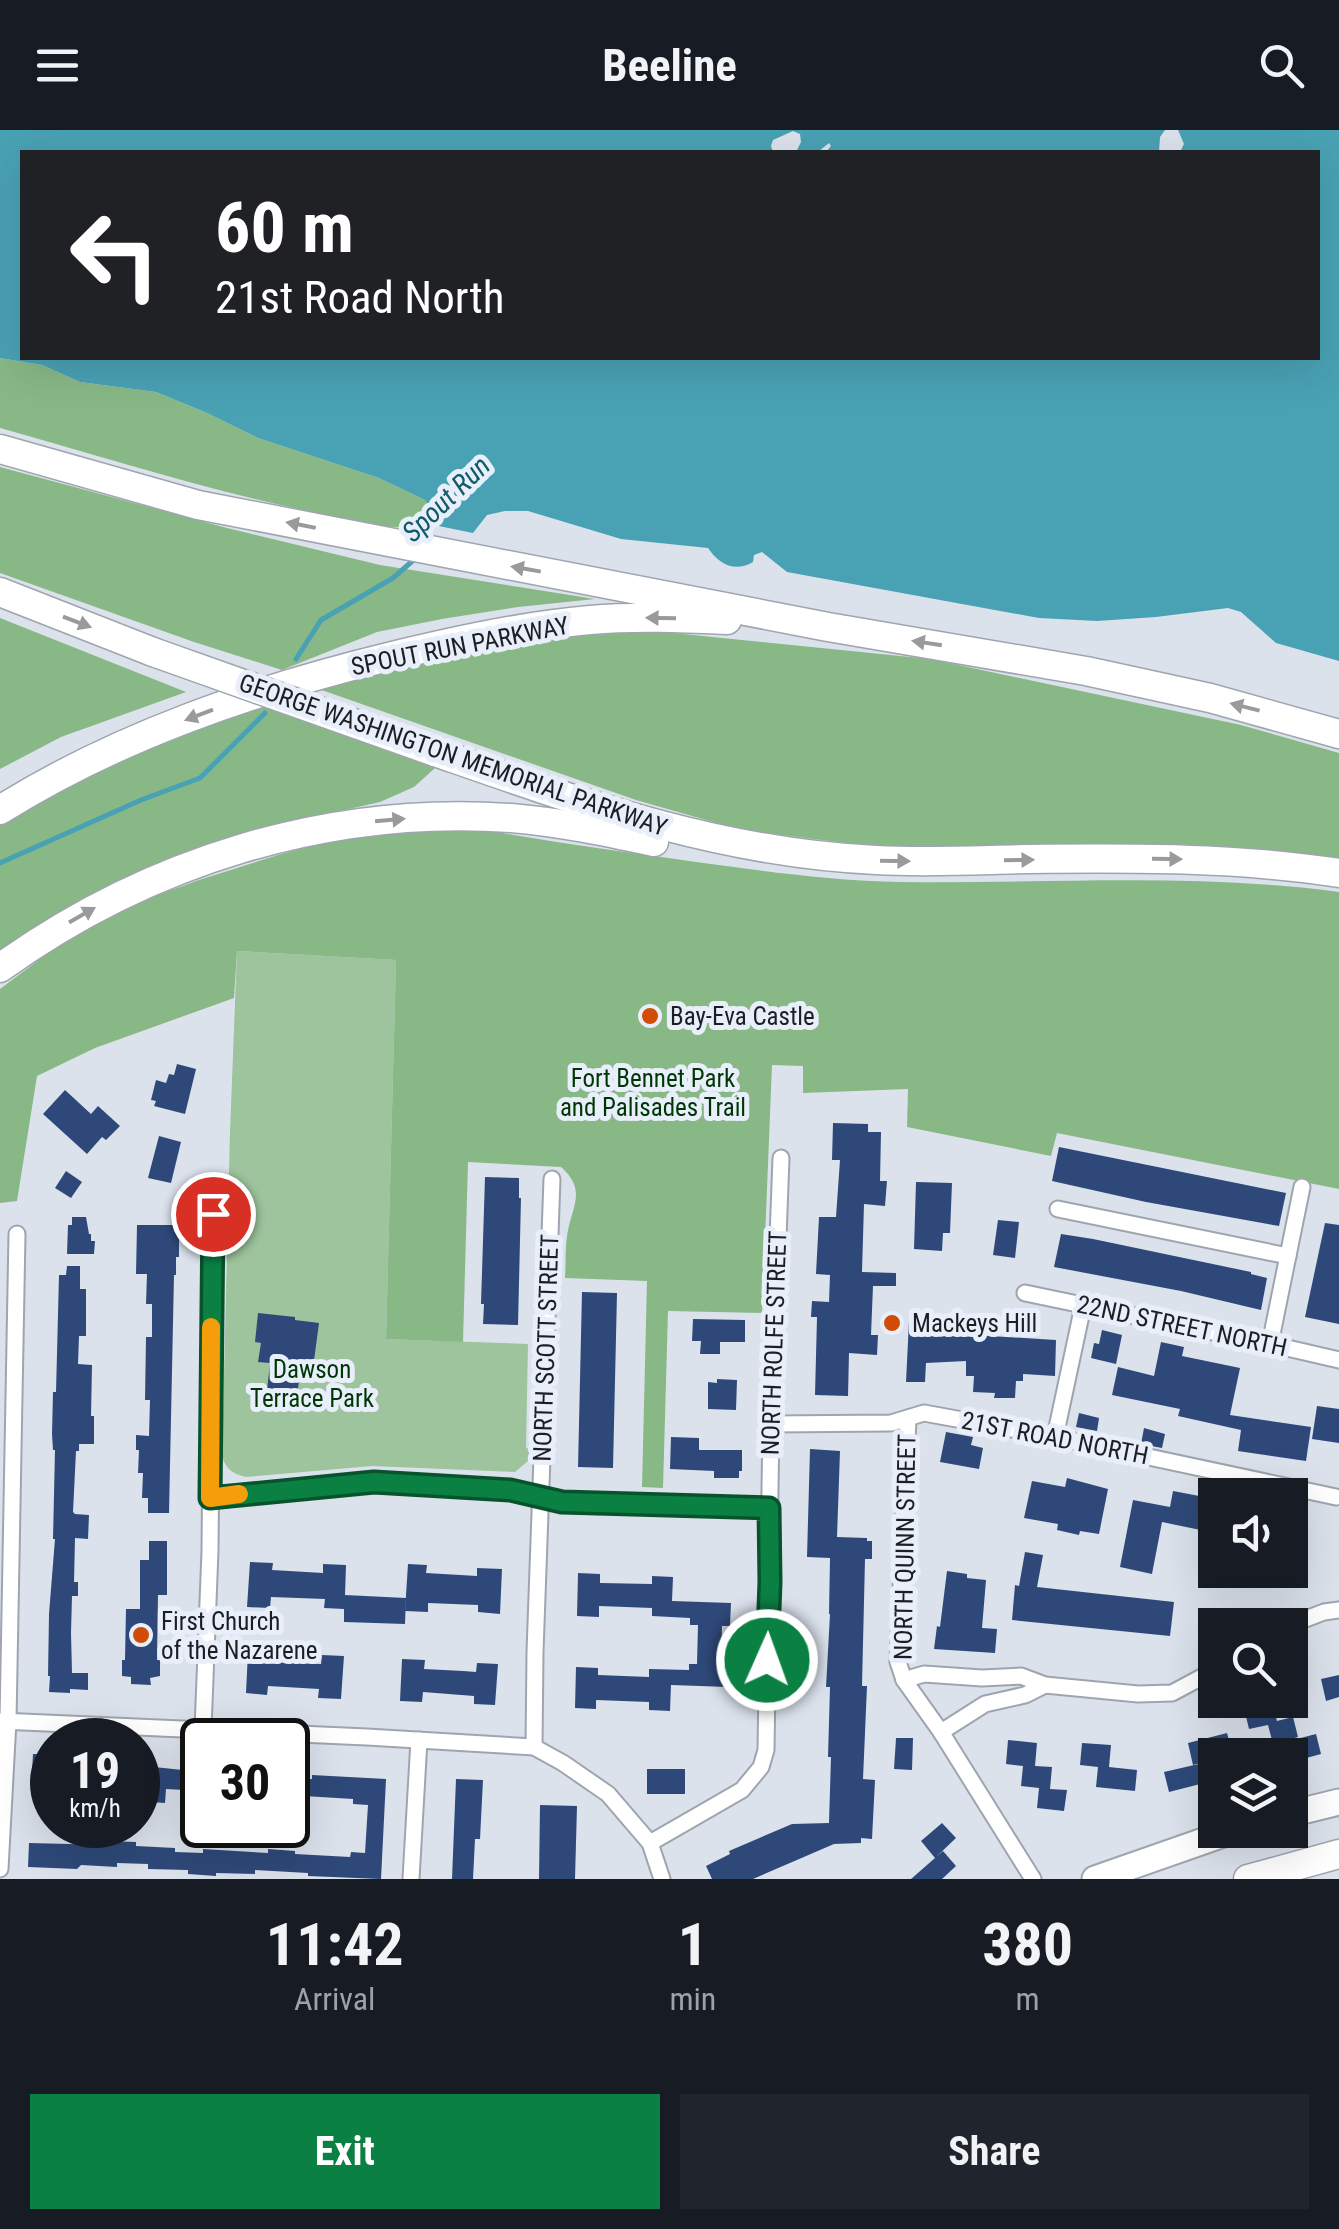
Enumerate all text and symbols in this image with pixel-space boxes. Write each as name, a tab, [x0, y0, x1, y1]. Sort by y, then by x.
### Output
icon: menu	[30, 38, 85, 93]
icon: search	[1254, 38, 1309, 93]
text: Beeline	[602, 39, 737, 92]
text: 60 m	[215, 187, 354, 269]
icon: left	[50, 190, 180, 320]
text: 21st Road North	[215, 271, 505, 324]
water label: Spout Run	[395, 449, 497, 549]
one-way arrow	[285, 516, 316, 532]
one-way arrow	[511, 560, 542, 576]
one-way arrow	[645, 610, 677, 626]
street label: SPOUT RUN PARKWAY	[349, 611, 571, 681]
one-way arrow	[62, 614, 92, 630]
one-way arrow	[910, 635, 942, 650]
street label: GEORGE WASHINGTON MEMORIAL PARKWAY	[235, 668, 671, 842]
one-way arrow	[1229, 699, 1260, 714]
one-way arrow	[183, 708, 213, 724]
one-way arrow	[375, 812, 407, 828]
one-way arrow	[1003, 851, 1035, 867]
one-way arrow	[1151, 851, 1183, 867]
one-way arrow	[879, 853, 911, 869]
one-way arrow	[68, 907, 96, 925]
place label: Bay-Eva Castle	[670, 1002, 815, 1031]
marker: Bay-Eva Castle	[639, 1005, 661, 1027]
park label: Fort Bennet Park and Palisades Trail	[560, 1064, 746, 1122]
pin	[171, 1172, 256, 1257]
icon: arrive	[186, 1187, 241, 1242]
street label: NORTH ROLFE STREET	[756, 1230, 792, 1456]
street label: NORTH SCOTT STREET	[528, 1234, 564, 1462]
street label: 22ND STREET NORTH	[1074, 1290, 1290, 1362]
place label: Mackeys Hill	[912, 1309, 1037, 1338]
marker: Mackeys Hill	[881, 1312, 903, 1334]
park label: Dawson Terrace Park	[250, 1355, 375, 1413]
street label: 21ST ROAD NORTH	[959, 1406, 1151, 1470]
street label: NORTH QUINN STREET	[889, 1434, 921, 1660]
map controls	[1198, 1478, 1308, 1848]
button: sound	[1198, 1478, 1308, 1588]
place label: First Church of the Nazarene	[161, 1607, 317, 1665]
position arrow	[715, 1608, 819, 1712]
button: search	[1198, 1608, 1308, 1718]
marker: First Church of the Nazarene	[130, 1624, 152, 1646]
speed limit sign: 30	[180, 1718, 310, 1848]
button: layers	[1198, 1738, 1308, 1848]
text: 19	[70, 1742, 120, 1800]
text: km/h	[69, 1794, 121, 1823]
text: 11:42	[266, 1909, 404, 1980]
text: 1	[678, 1909, 708, 1980]
text: 380	[982, 1909, 1073, 1980]
text: Arrival	[294, 1980, 375, 2018]
text: min	[669, 1980, 716, 2018]
text: m	[1016, 1980, 1040, 2018]
button: Exit	[30, 2094, 660, 2209]
button: Share	[680, 2094, 1309, 2209]

